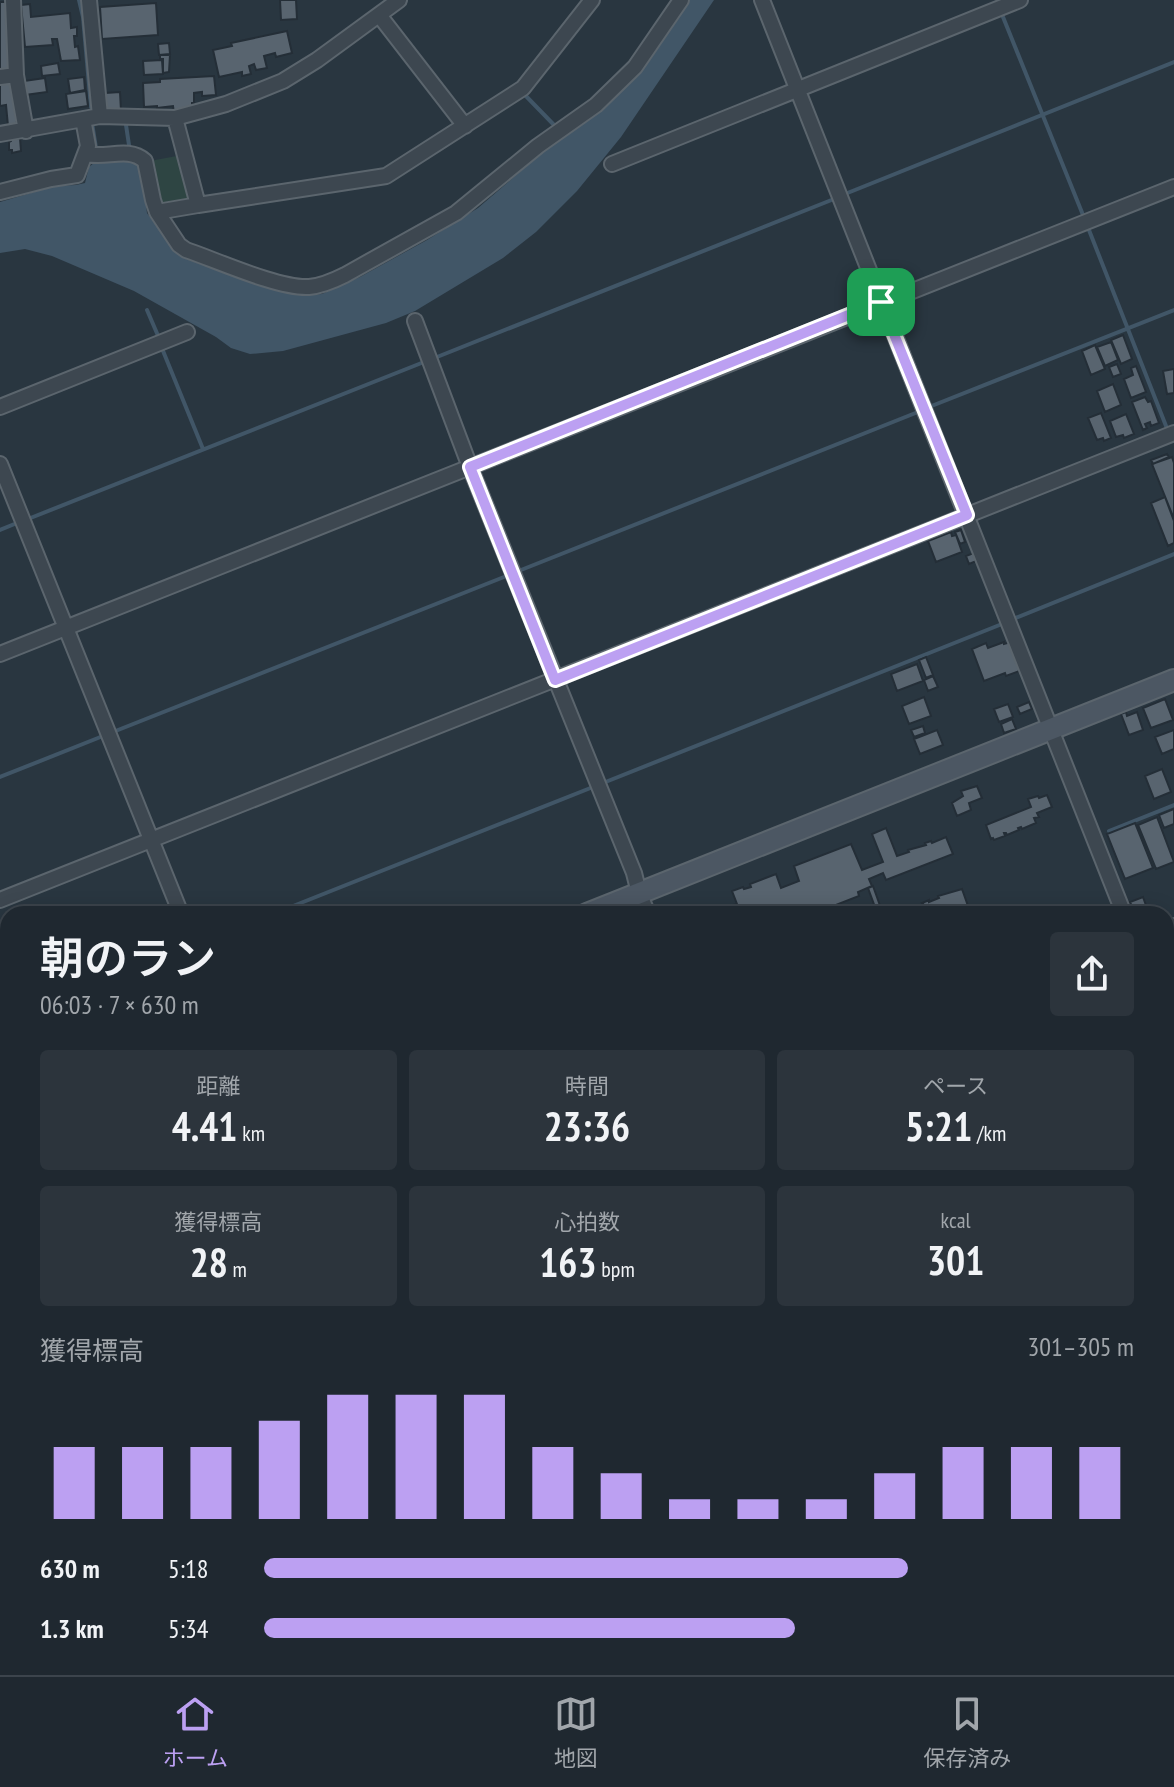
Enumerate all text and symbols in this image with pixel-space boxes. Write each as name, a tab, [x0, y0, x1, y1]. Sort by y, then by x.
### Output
pin	[847, 268, 915, 336]
icon: arrive	[859, 280, 903, 324]
text: 朝のラン	[40, 929, 216, 986]
button: share	[1050, 932, 1134, 1016]
text: 06:03 · 7 × 630 m	[40, 988, 199, 1021]
text: 距離	[196, 1072, 240, 1100]
text: 時間	[565, 1072, 609, 1100]
text: ペース	[923, 1072, 988, 1100]
text: 4.41	[172, 1100, 237, 1152]
text: 23:36	[544, 1100, 630, 1152]
text: 5:21	[905, 1100, 972, 1152]
text: km	[237, 1119, 265, 1147]
text: /km	[972, 1119, 1006, 1147]
text: kcal	[941, 1206, 971, 1234]
text: 獲得標高	[174, 1208, 262, 1236]
text: 心拍数	[554, 1208, 620, 1236]
text: 301	[927, 1234, 984, 1286]
text: 28	[190, 1236, 228, 1288]
text: 163	[539, 1236, 597, 1288]
text: m	[228, 1255, 247, 1283]
text: bpm	[597, 1255, 635, 1283]
text: 301–305 m	[1028, 1330, 1134, 1363]
text: 獲得標高	[40, 1334, 144, 1367]
text: 630 m	[40, 1552, 100, 1585]
text: 5:18	[168, 1552, 208, 1585]
text: 1.3 km	[40, 1612, 104, 1645]
text: 5:34	[168, 1612, 208, 1645]
tab: ホーム	[163, 1692, 228, 1772]
tab: 地図	[554, 1692, 598, 1772]
tab: 保存済み	[923, 1692, 1011, 1772]

